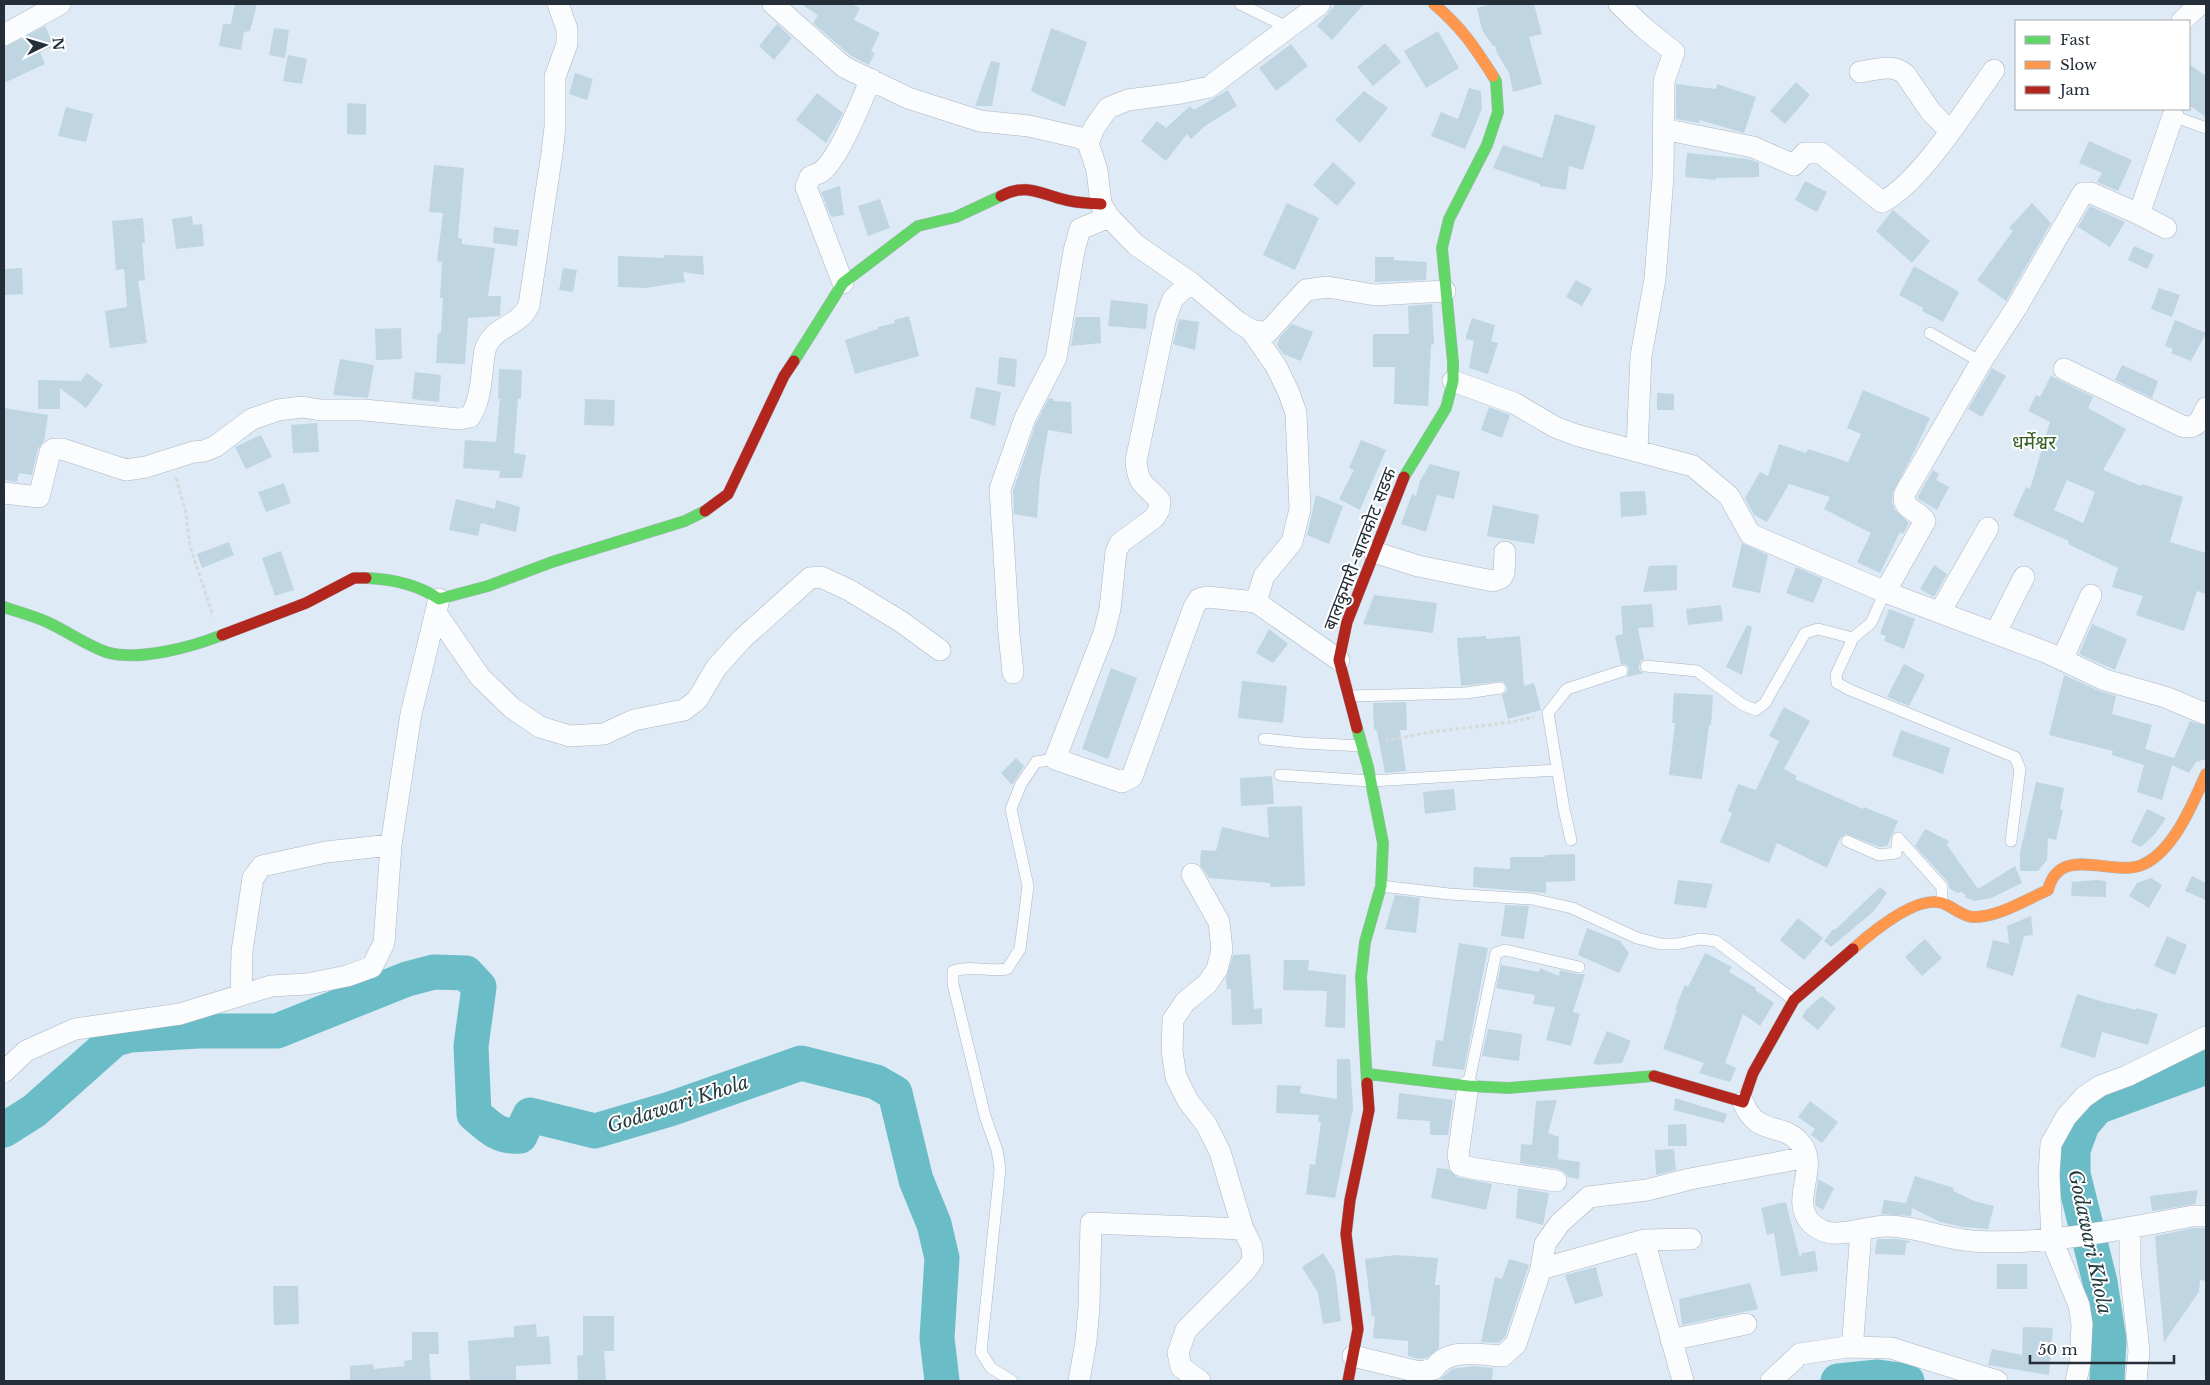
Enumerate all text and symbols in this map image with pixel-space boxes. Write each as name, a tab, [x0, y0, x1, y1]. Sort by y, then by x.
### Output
north arrow	[20, 20, 70, 70]
legend	[2015, 20, 2190, 110]
text: Fast	[2060, 30, 2091, 49]
text: N	[48, 37, 67, 51]
text: Slow	[2060, 55, 2097, 74]
text: Jam	[2058, 80, 2090, 99]
district label: धर्मेश्वर	[2012, 431, 2057, 454]
street label: बालकुमारी-बालकोट सडक	[1319, 464, 1402, 634]
water label: Godawari Khola	[604, 1070, 752, 1138]
water label: Godawari Khola	[2063, 1167, 2117, 1317]
scale bar	[2030, 1332, 2174, 1364]
text: 50 m	[2038, 1340, 2078, 1359]

